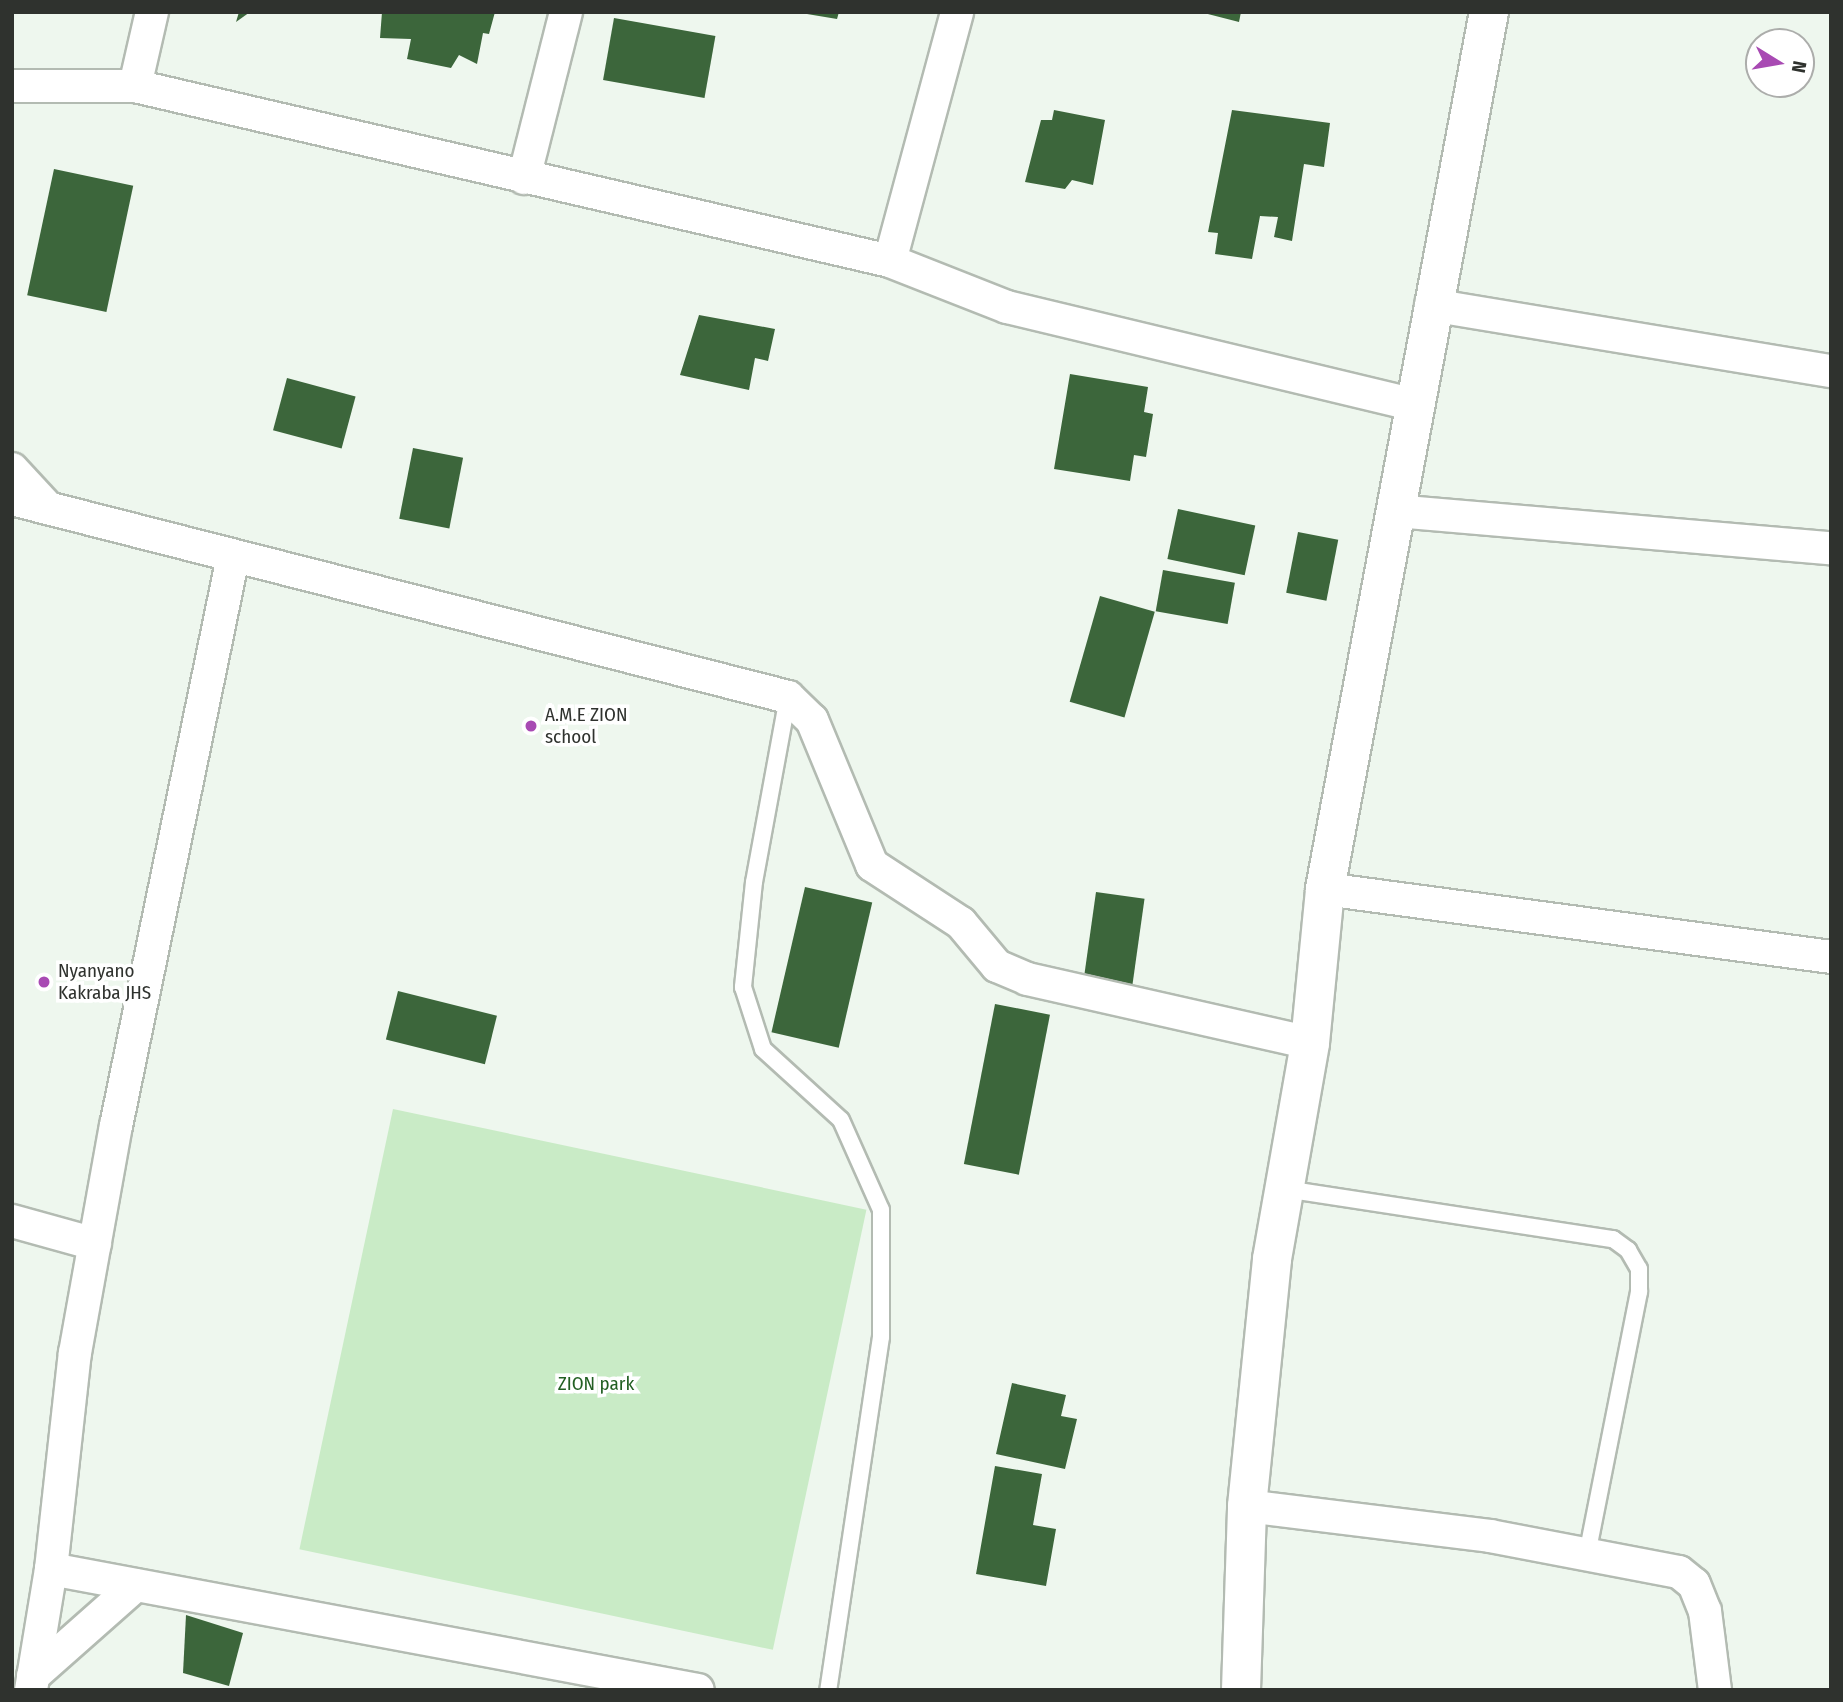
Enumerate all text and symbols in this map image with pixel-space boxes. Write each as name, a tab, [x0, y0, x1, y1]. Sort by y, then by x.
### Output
north arrow	[1745, 28, 1815, 98]
text: N	[1787, 59, 1812, 74]
place label: A.M.E ZION school	[545, 704, 627, 748]
marker: A.M.E ZION school	[523, 718, 539, 734]
place label: Nyanyano Kakraba JHS	[58, 960, 151, 1004]
marker: Nyanyano Kakraba JHS	[36, 974, 52, 990]
park label: ZION park	[558, 1373, 634, 1395]

